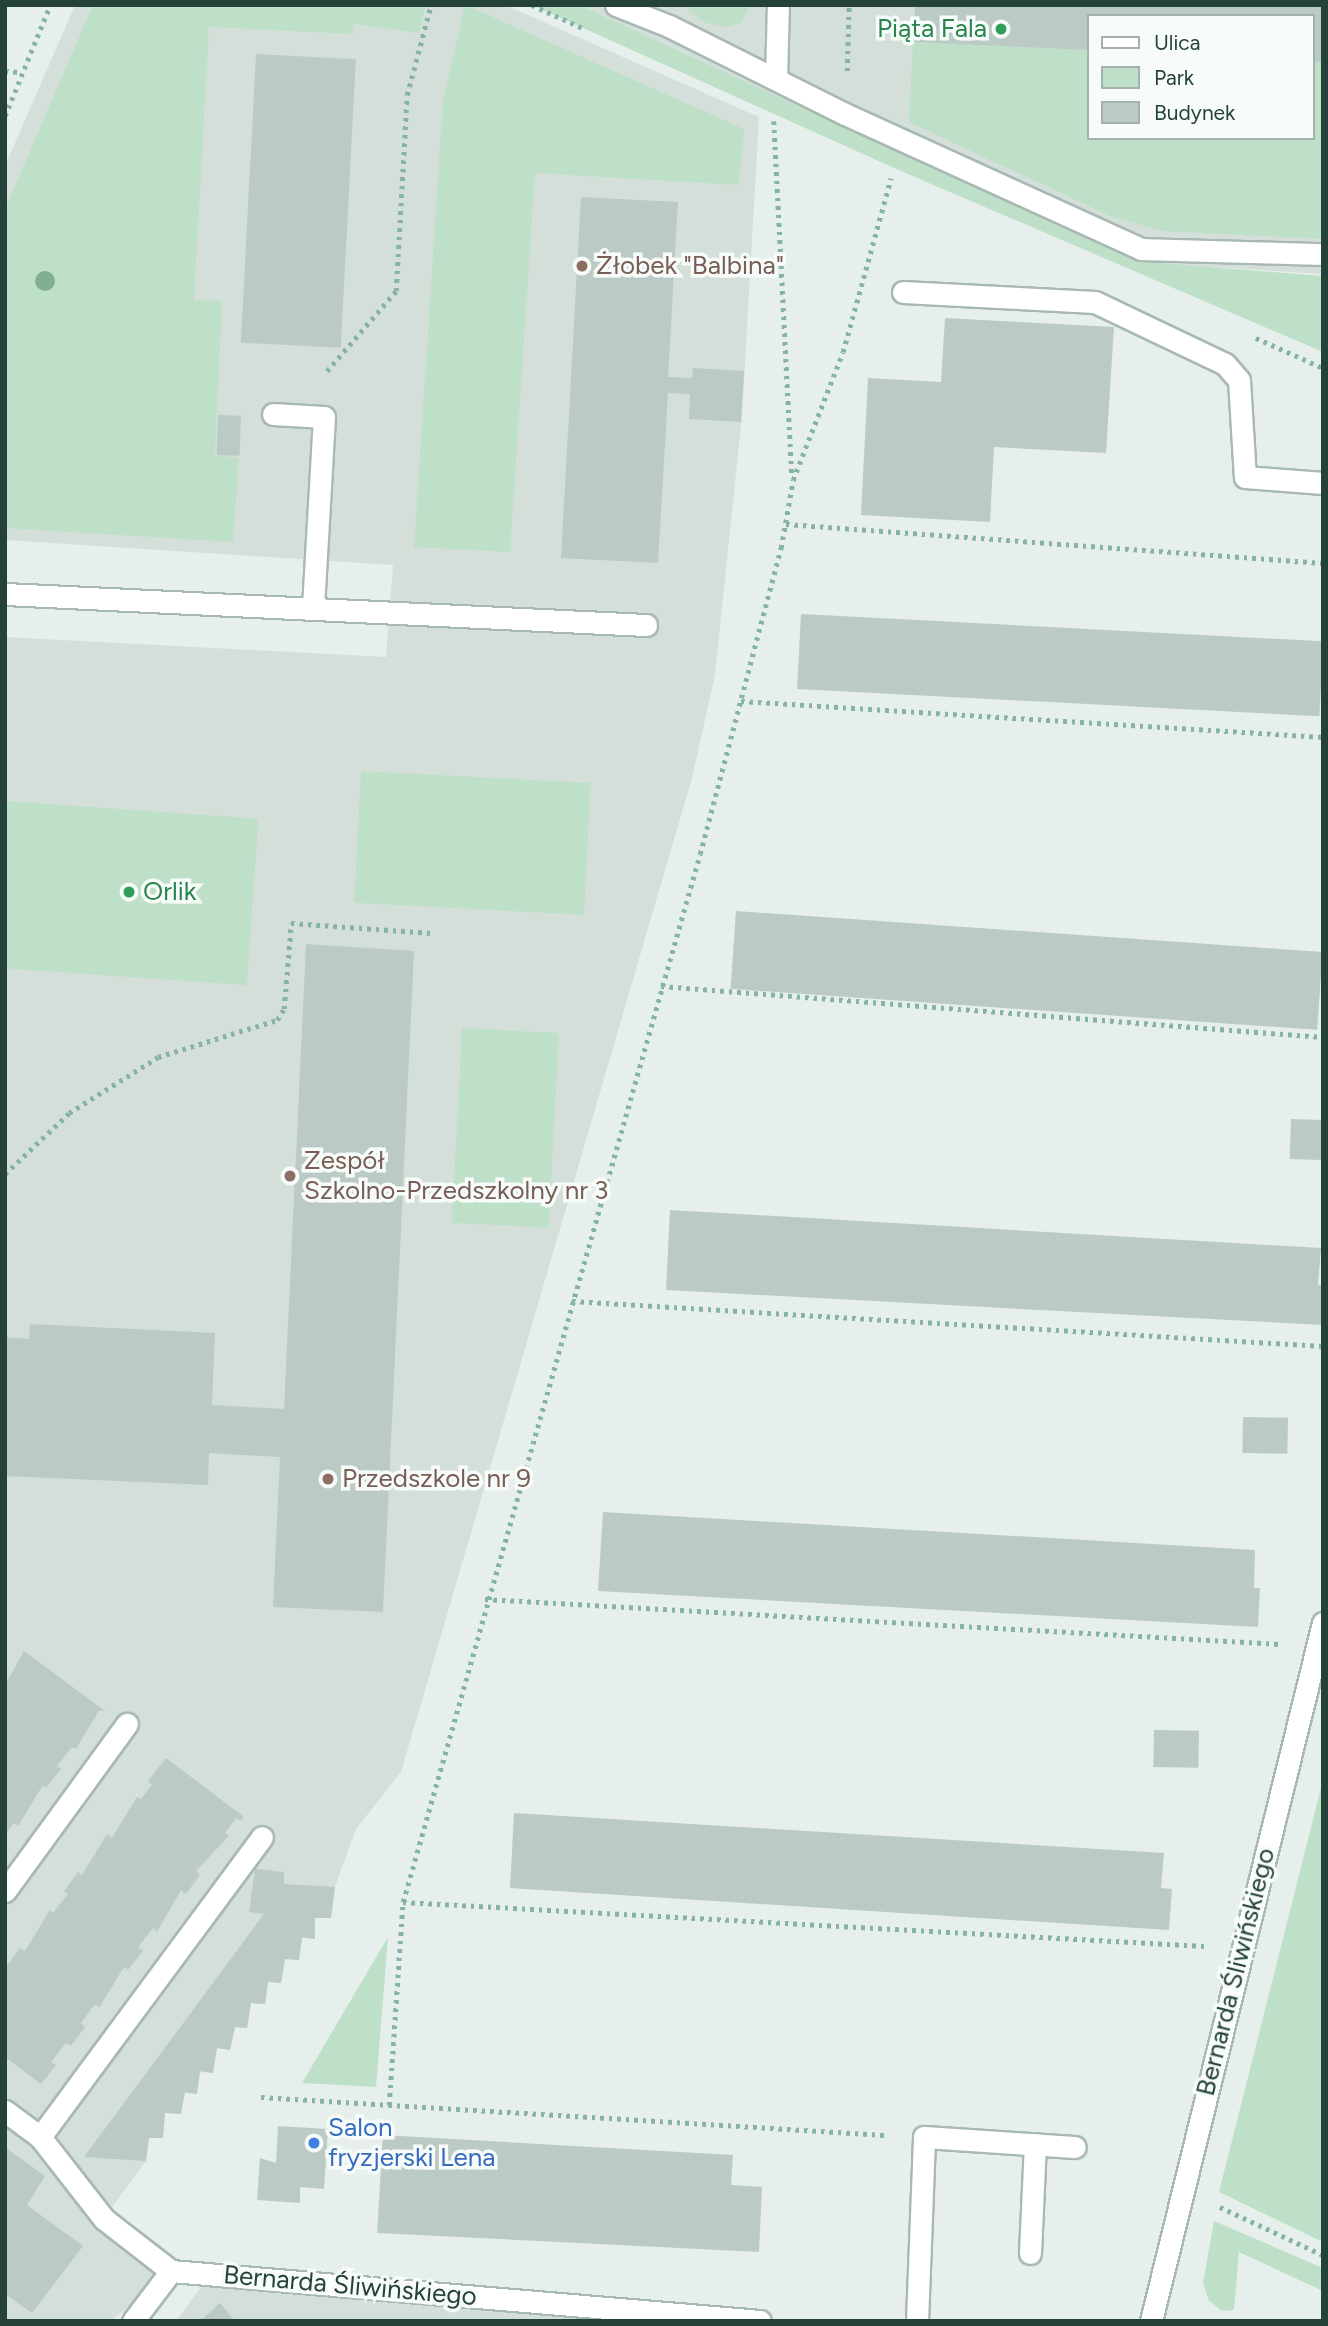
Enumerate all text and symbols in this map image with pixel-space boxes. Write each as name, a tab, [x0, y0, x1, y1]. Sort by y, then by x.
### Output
place label: Piąta Fala	[877, 13, 987, 45]
legend	[1086, 14, 1314, 140]
marker: Piąta Fala	[993, 21, 1009, 37]
text: Ulica	[1154, 30, 1200, 55]
text: Park	[1154, 65, 1194, 90]
text: Budynek	[1154, 100, 1235, 125]
place label: Żłobek "Balbina"	[596, 250, 784, 282]
marker: Żłobek "Balbina"	[574, 258, 590, 274]
place label: Orlik	[143, 876, 196, 908]
marker: Orlik	[121, 884, 137, 900]
place label: Zespół Szkolno-Przedszkolny nr 3	[304, 1145, 609, 1206]
marker: Zespół Szkolno-Przedszkolny nr 3	[282, 1168, 298, 1184]
place label: Przedszkole nr 9	[342, 1463, 531, 1495]
marker: Przedszkole nr 9	[320, 1471, 336, 1487]
street label: Bernarda Śliwińskiego	[1190, 1845, 1282, 2099]
place label: Salon fryzjerski Lena	[328, 2112, 495, 2174]
marker: Salon fryzjerski Lena	[306, 2135, 322, 2151]
street label: Bernarda Śliwińskiego	[222, 2259, 478, 2313]

